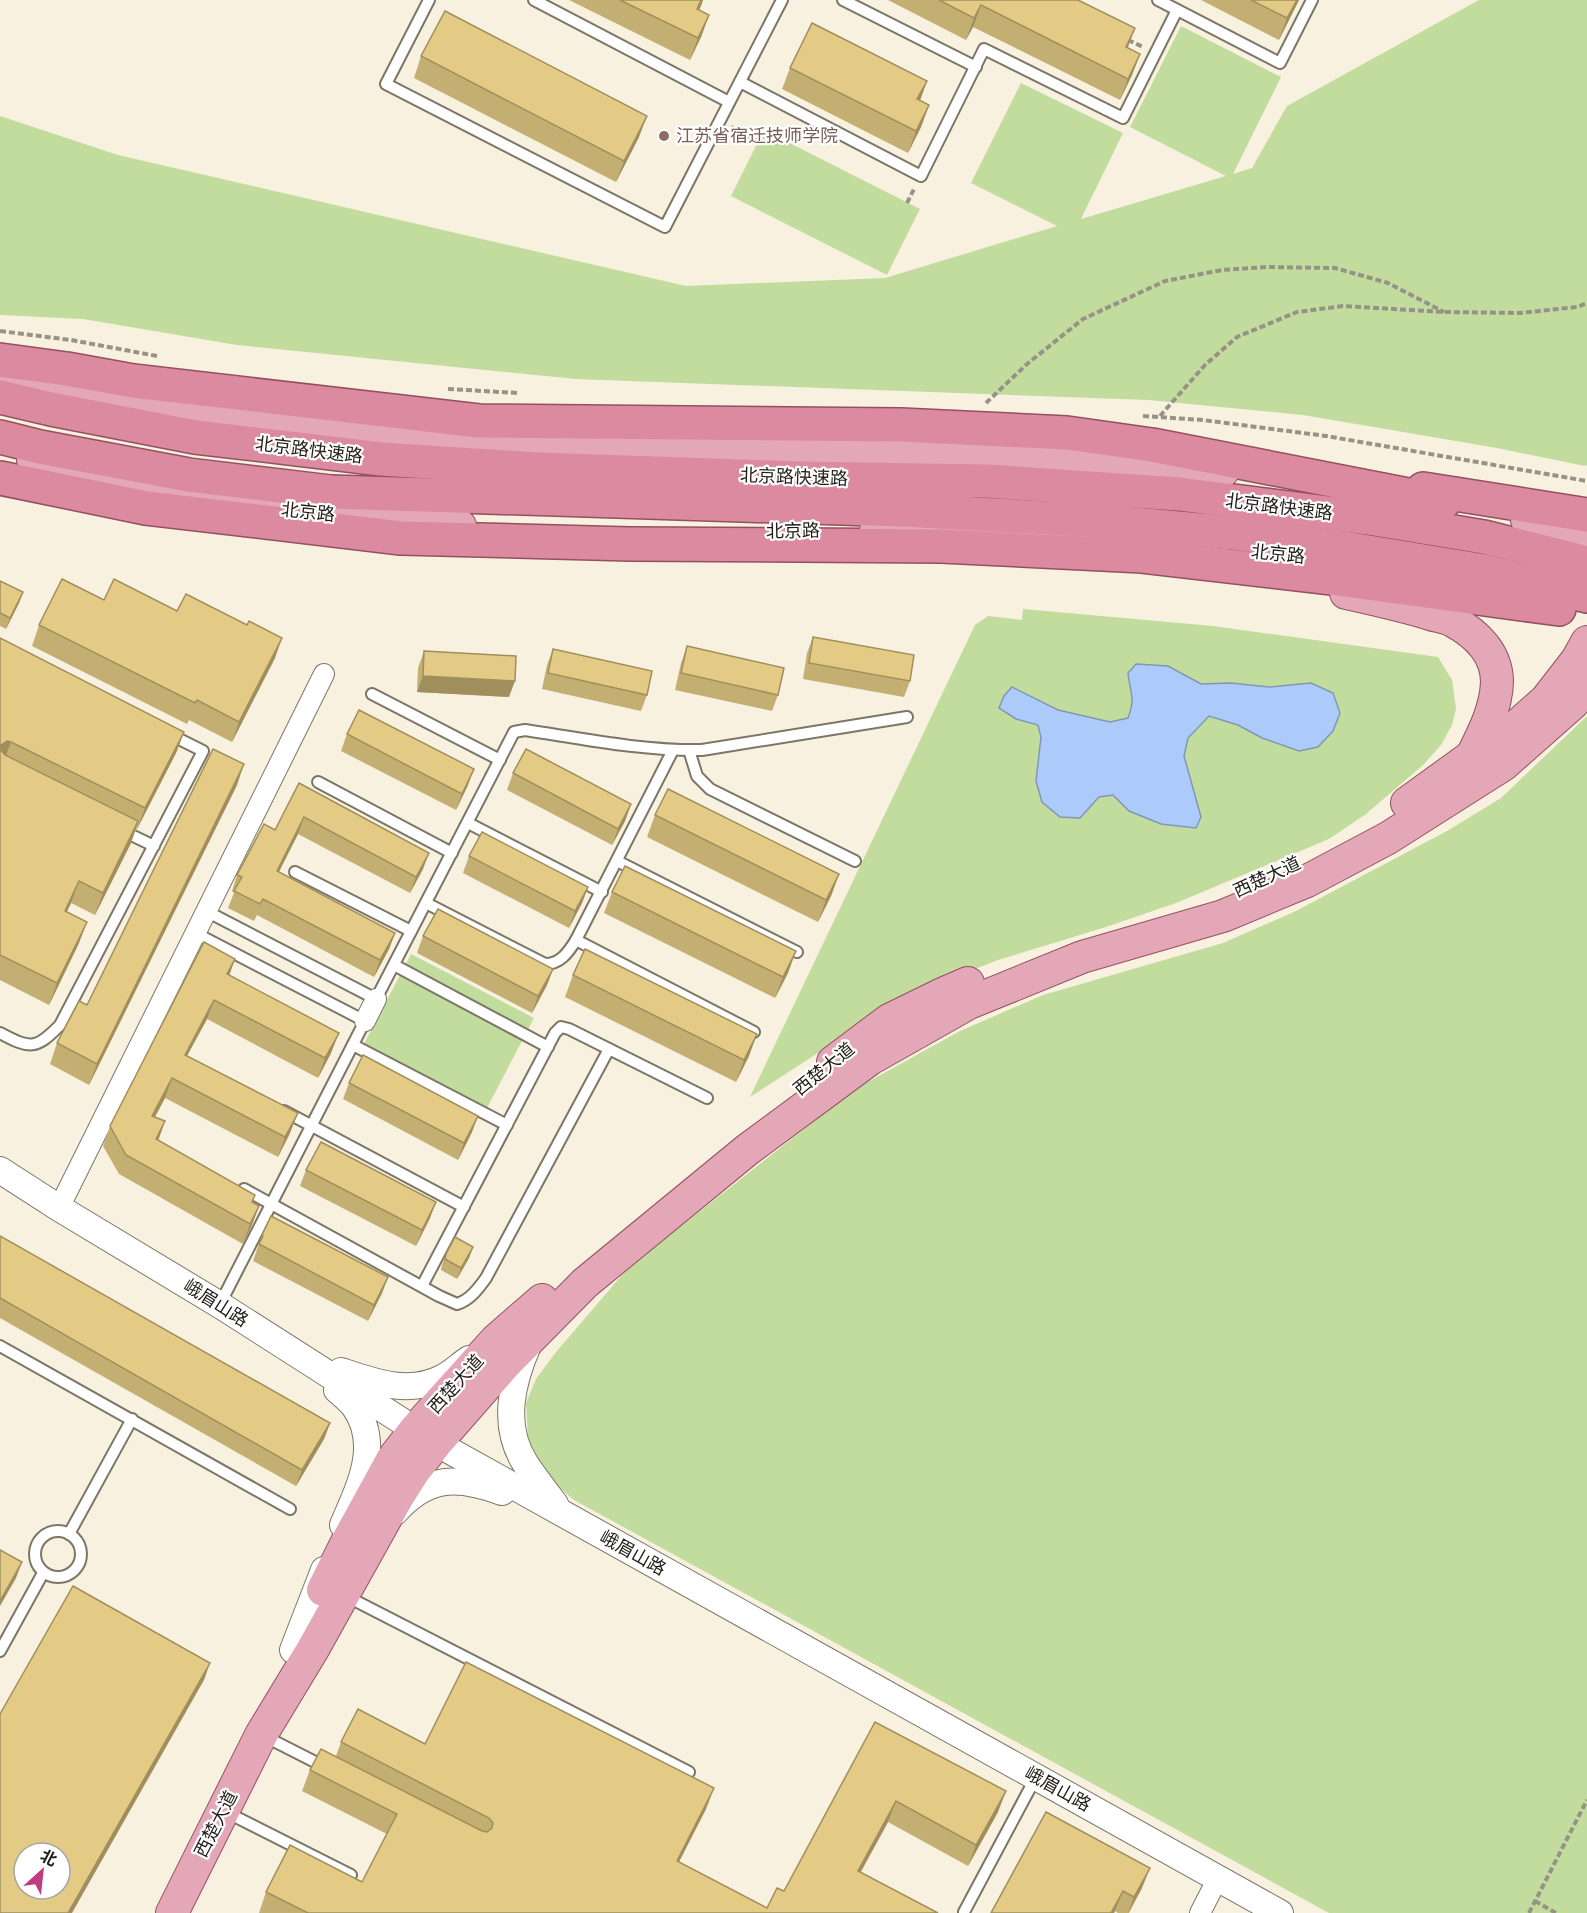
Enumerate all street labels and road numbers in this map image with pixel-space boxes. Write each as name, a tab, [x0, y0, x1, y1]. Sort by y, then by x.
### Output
street label: 北京路快速路	[254, 433, 364, 467]
street label: 北京路快速路	[740, 464, 848, 490]
street label: 北京路快速路	[1224, 490, 1334, 524]
street label: 北京路	[280, 498, 336, 526]
street label: 北京路	[766, 520, 820, 542]
street label: 北京路	[1250, 540, 1306, 568]
street label: 西楚大道	[1230, 852, 1304, 902]
street label: 西楚大道	[789, 1038, 859, 1100]
street label: 峨眉山路	[180, 1275, 252, 1331]
street label: 西楚大道	[424, 1350, 488, 1418]
street label: 峨眉山路	[596, 1526, 670, 1580]
street label: 峨眉山路	[1021, 1762, 1095, 1816]
street label: 西楚大道	[190, 1787, 242, 1861]

